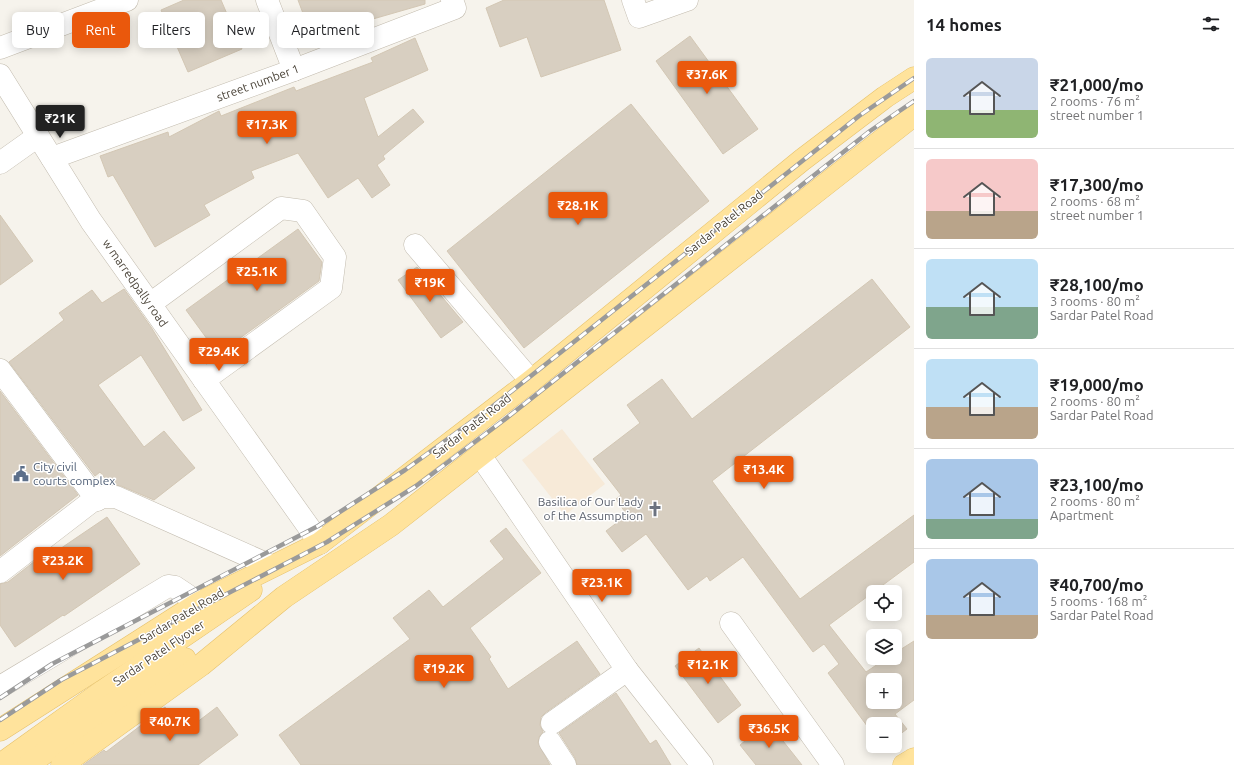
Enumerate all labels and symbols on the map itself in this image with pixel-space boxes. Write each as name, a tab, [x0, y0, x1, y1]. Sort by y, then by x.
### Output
pin: ₹37.6K	[674, 61, 740, 95]
street label: street number 1	[215, 62, 301, 104]
pin: ₹21K	[36, 105, 84, 139]
pin: ₹17.3K	[234, 111, 300, 145]
street label: Sardar Patel Road	[682, 187, 765, 258]
pin: ₹28.1K	[545, 192, 611, 226]
street label: w marredpally road	[100, 236, 171, 329]
pin: ₹25.1K	[224, 258, 290, 292]
pin: ₹19K	[406, 269, 454, 303]
pin: ₹29.4K	[186, 338, 252, 372]
street label: Sardar Patel Road	[430, 391, 513, 460]
pin: ₹13.4K	[731, 456, 797, 490]
place label: City civil courts complex	[33, 460, 115, 487]
public building icon: City civil courts complex	[12, 465, 30, 483]
place label: Basilica of Our Lady of the Assumption	[538, 495, 643, 522]
church icon: Basilica of Our Lady of the Assumption	[646, 500, 664, 518]
pin: ₹23.2K	[30, 547, 96, 581]
pin: ₹23.1K	[569, 569, 635, 603]
street label: Sardar Patel Road	[137, 585, 226, 646]
street label: Sardar Patel Flyover	[111, 617, 207, 688]
pin: ₹12.1K	[675, 651, 741, 685]
pin: ₹19.2K	[411, 655, 477, 689]
pin: ₹40.7K	[137, 708, 203, 742]
pin: ₹36.5K	[736, 715, 802, 749]

